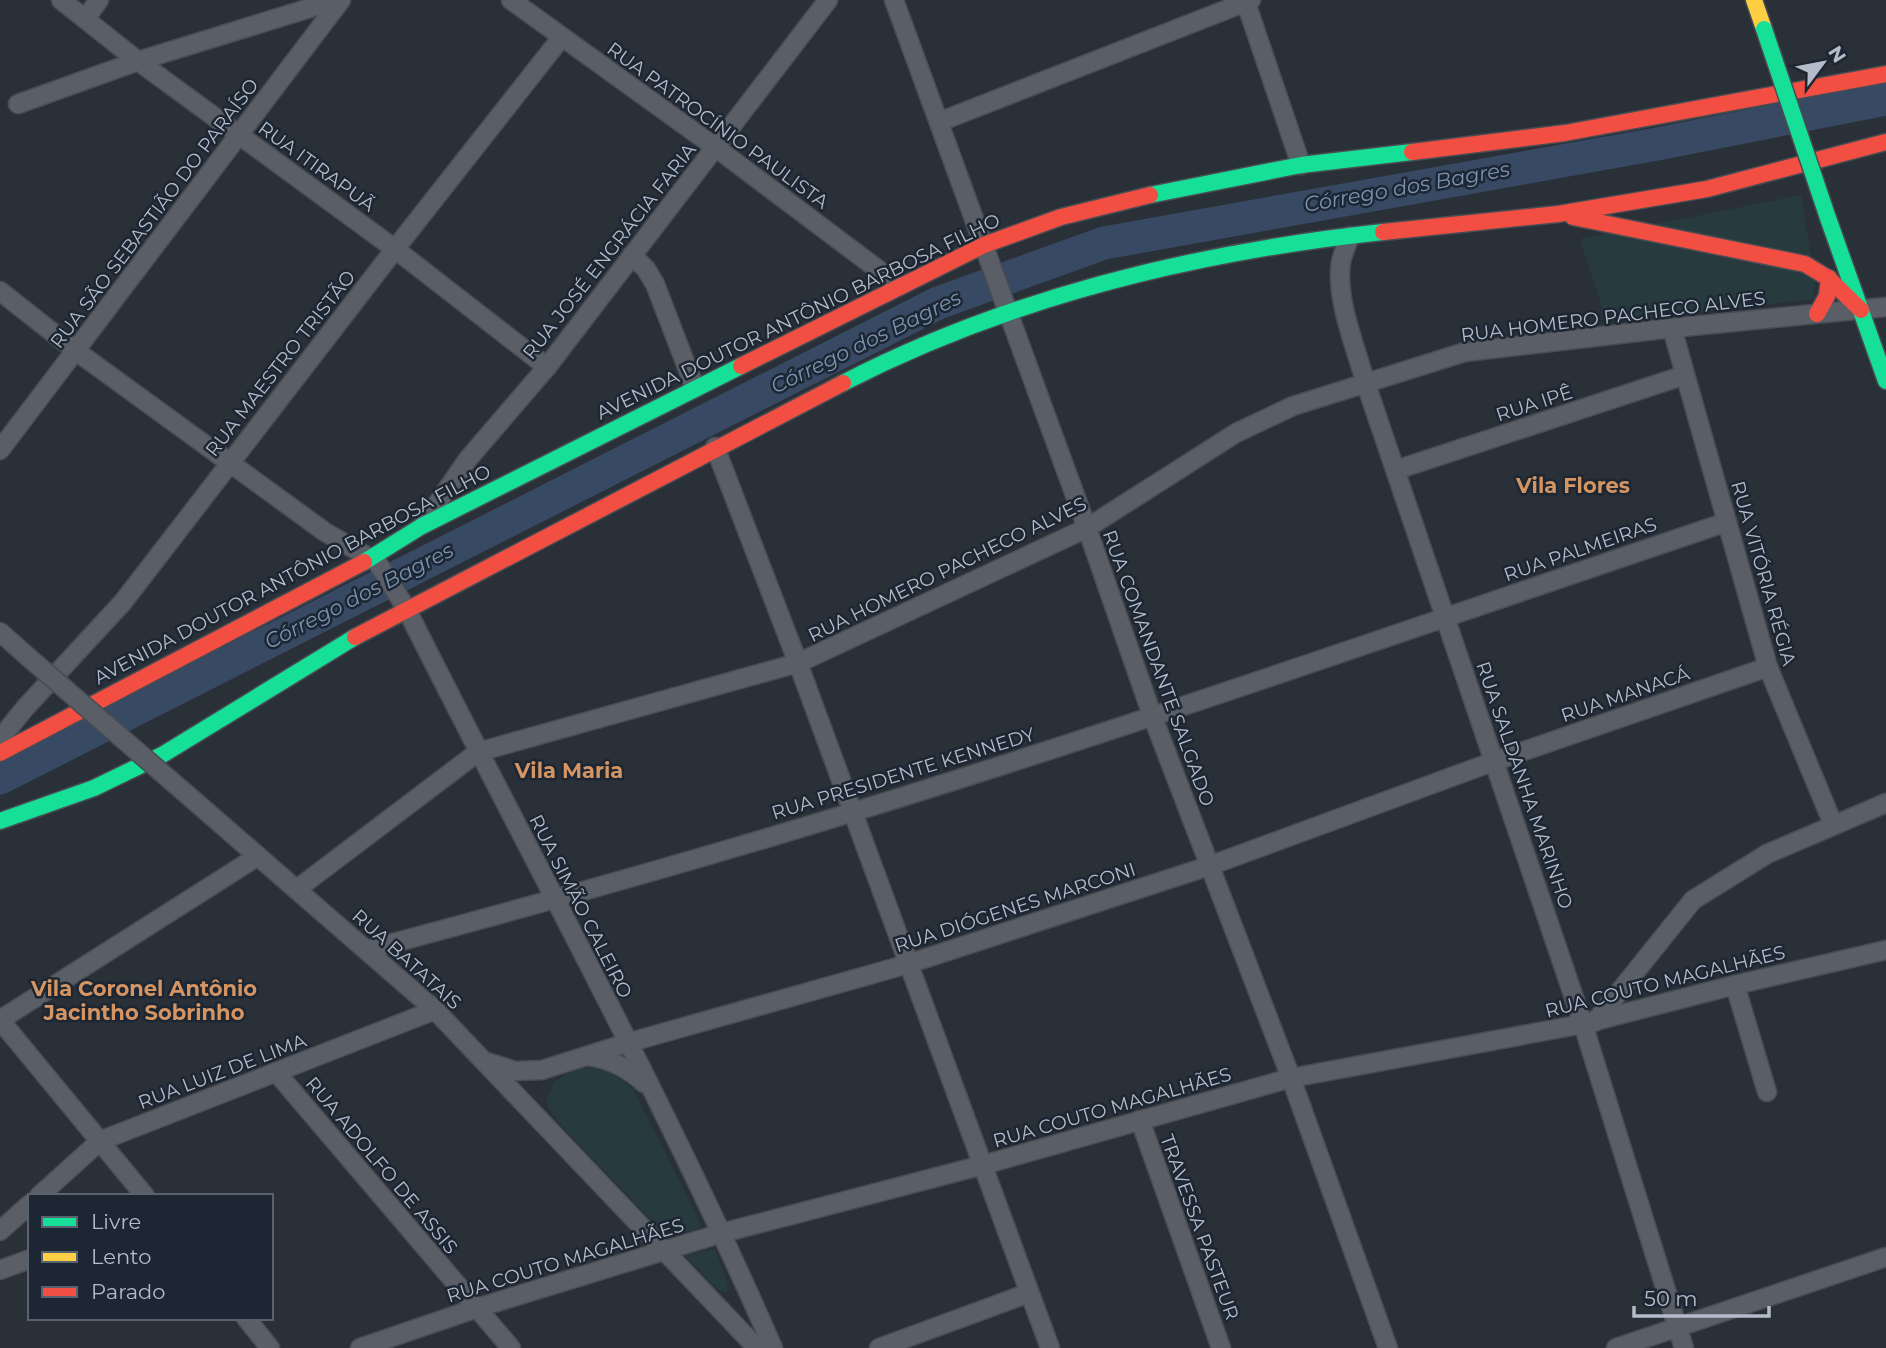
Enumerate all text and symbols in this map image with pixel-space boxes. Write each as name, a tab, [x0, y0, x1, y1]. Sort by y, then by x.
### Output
north arrow	[1788, 28, 1858, 98]
street label: RUA PATROCÍNIO PAULISTA	[602, 37, 833, 214]
text: N	[1823, 42, 1851, 67]
street label: RUA SÃO SEBASTIÃO DO PARAÍSO	[45, 74, 263, 353]
street label: RUA ITIRAPUÃ	[254, 116, 380, 217]
street label: RUA JOSÉ ENGRÁCIA FARIA	[518, 138, 701, 364]
water label: Córrego dos Bagres	[1302, 156, 1512, 217]
street label: AVENIDA DOUTOR ANTÔNIO BARBOSA FILHO	[593, 208, 1004, 425]
street label: RUA MAESTRO TRISTÃO	[200, 266, 360, 461]
water label: Córrego dos Bagres	[767, 285, 965, 399]
street label: RUA HOMERO PACHECO ALVES	[1459, 286, 1767, 347]
street label: RUA IPÊ	[1493, 380, 1575, 427]
street label: AVENIDA DOUTOR ANTÔNIO BARBOSA FILHO	[90, 460, 495, 689]
district label: Vila Flores	[1515, 473, 1630, 498]
street label: RUA VITÓRIA RÉGIA	[1726, 478, 1801, 668]
street label: RUA HOMERO PACHECO ALVES	[804, 492, 1090, 647]
street label: RUA PALMEIRAS	[1501, 512, 1660, 586]
street label: RUA COMANDANTE SALGADO	[1098, 527, 1219, 809]
water label: Córrego dos Bagres	[260, 537, 457, 654]
street label: RUA SALDANHA MARINHO	[1471, 658, 1578, 912]
street label: RUA MANACÁ	[1558, 662, 1693, 727]
street label: RUA PRESIDENTE KENNEDY	[769, 722, 1038, 825]
district label: Vila Maria	[514, 758, 623, 783]
street label: RUA SIMÃO CALEIRO	[524, 811, 637, 1002]
street label: RUA DIÓGENES MARCONI	[892, 858, 1139, 957]
street label: RUA BATATAIS	[347, 904, 466, 1014]
street label: RUA COUTO MAGALHÃES	[1543, 940, 1788, 1023]
district label: Vila Coronel Antônio Jacintho Sobrinho	[30, 976, 257, 1025]
street label: RUA LUIZ DE LIMA	[135, 1029, 310, 1114]
street label: RUA COUTO MAGALHÃES	[990, 1062, 1234, 1153]
street label: RUA ADOLFO DE ASSIS	[301, 1072, 462, 1259]
street label: TRAVESSA PASTEUR	[1155, 1131, 1244, 1323]
legend	[28, 1194, 273, 1320]
text: Livre	[91, 1209, 141, 1234]
street label: RUA COUTO MAGALHÃES	[444, 1213, 687, 1308]
text: Lento	[91, 1244, 151, 1269]
scale bar	[1634, 1274, 1769, 1318]
text: Parado	[91, 1279, 166, 1304]
text: 50 m	[1644, 1286, 1698, 1311]

